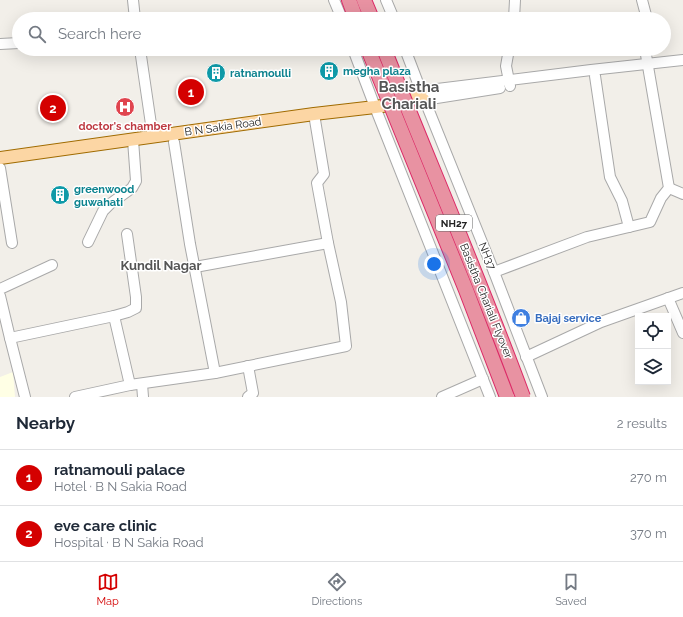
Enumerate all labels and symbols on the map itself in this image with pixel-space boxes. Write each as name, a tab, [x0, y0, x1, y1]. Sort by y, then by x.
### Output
building icon: megha plaza	[318, 60, 340, 82]
building icon: ratnamoulli	[205, 62, 227, 84]
place label: megha plaza	[343, 65, 411, 78]
place label: ratnamoulli	[230, 67, 291, 80]
pin: 1	[178, 77, 204, 107]
district label: Basistha Chariali	[379, 78, 440, 113]
pin: 2	[40, 93, 66, 123]
hospital icon: doctor's chamber	[114, 96, 136, 118]
street label: B N Sakia Road	[184, 115, 262, 139]
place label: doctor's chamber	[79, 120, 172, 133]
place label: greenwood guwahati	[74, 183, 134, 209]
building icon: greenwood guwahati	[49, 184, 71, 206]
road number: NH27	[436, 215, 472, 231]
street label: NH37	[476, 240, 498, 272]
street label: Basistha Chariali Flyover	[457, 242, 515, 361]
your location	[424, 254, 444, 274]
district label: Kundil Nagar	[121, 258, 202, 273]
shop icon: Bajaj service	[510, 307, 532, 329]
place label: Bajaj service	[535, 312, 602, 325]

